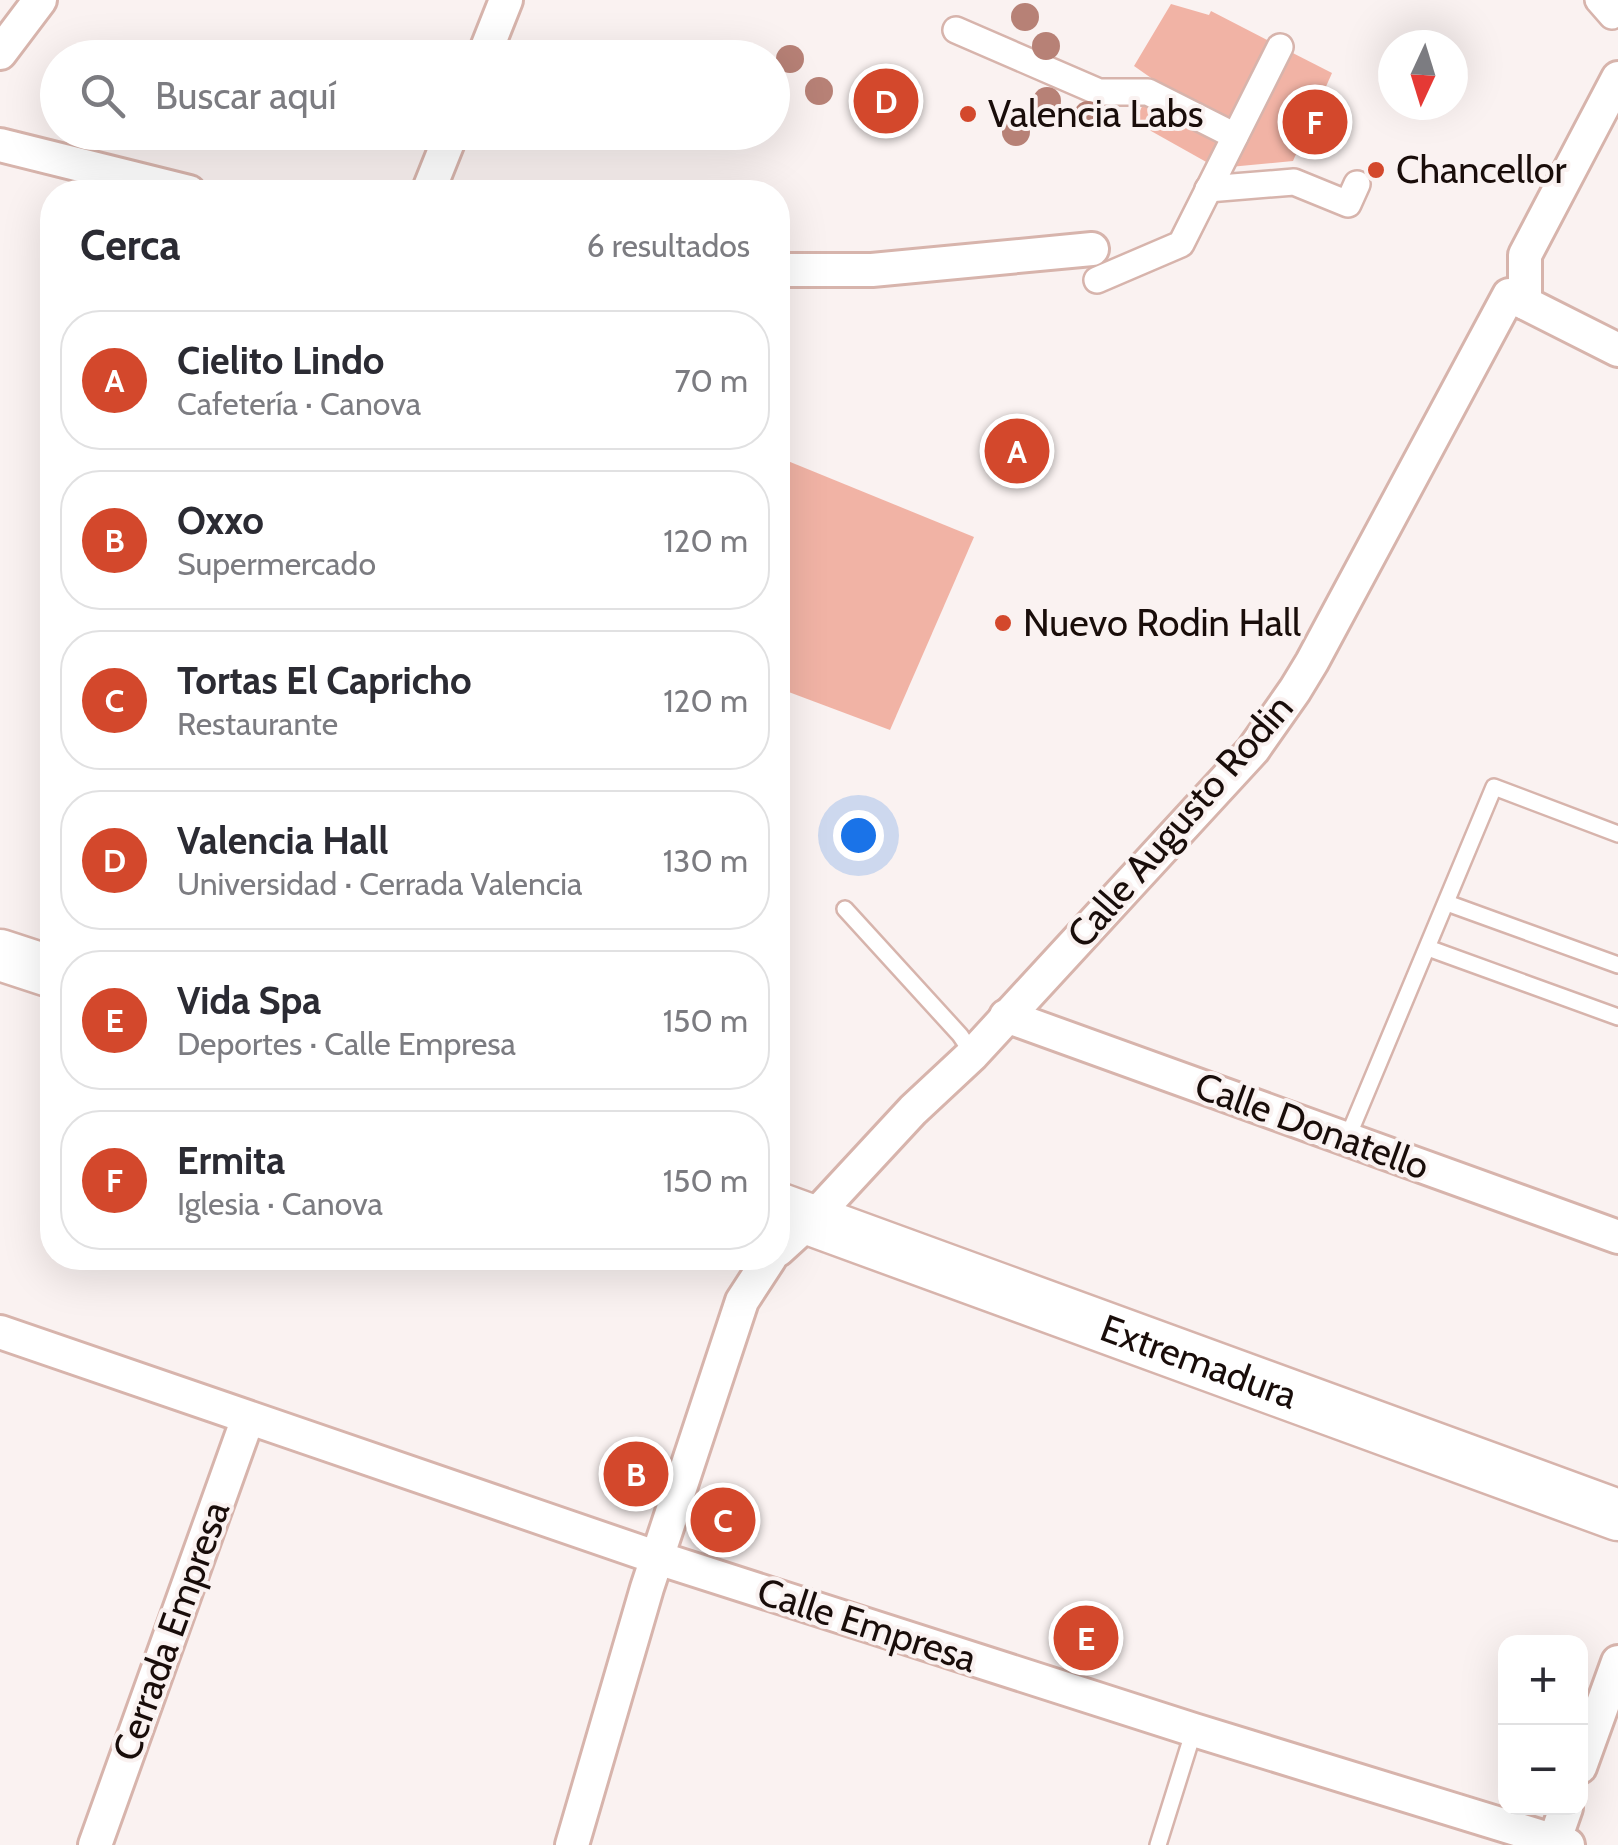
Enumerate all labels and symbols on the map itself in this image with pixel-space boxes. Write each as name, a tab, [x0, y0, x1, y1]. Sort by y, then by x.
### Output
north arrow	[1378, 30, 1468, 120]
pin: D	[854, 64, 918, 138]
pin: F	[1282, 84, 1348, 160]
place label: Valencia Labs	[988, 90, 1204, 137]
marker: Valencia Labs	[957, 103, 979, 125]
place label: Chancellor	[1396, 146, 1567, 193]
marker: Chancellor	[1365, 159, 1387, 181]
pin: A	[984, 414, 1050, 488]
place label: Nuevo Rodin Hall	[1023, 599, 1301, 646]
marker: Nuevo Rodin Hall	[992, 612, 1014, 634]
street label: Calle Augusto Rodin	[1057, 684, 1302, 957]
your location	[833, 810, 884, 861]
street label: Calle Donatello	[1189, 1061, 1436, 1190]
street label: Extremadura	[1094, 1304, 1304, 1419]
pin: B	[604, 1436, 668, 1512]
pin: C	[690, 1482, 756, 1558]
street label: Cerrada Empresa	[102, 1495, 239, 1767]
street label: Calle Empresa	[752, 1567, 983, 1682]
pin: E	[1054, 1600, 1118, 1676]

